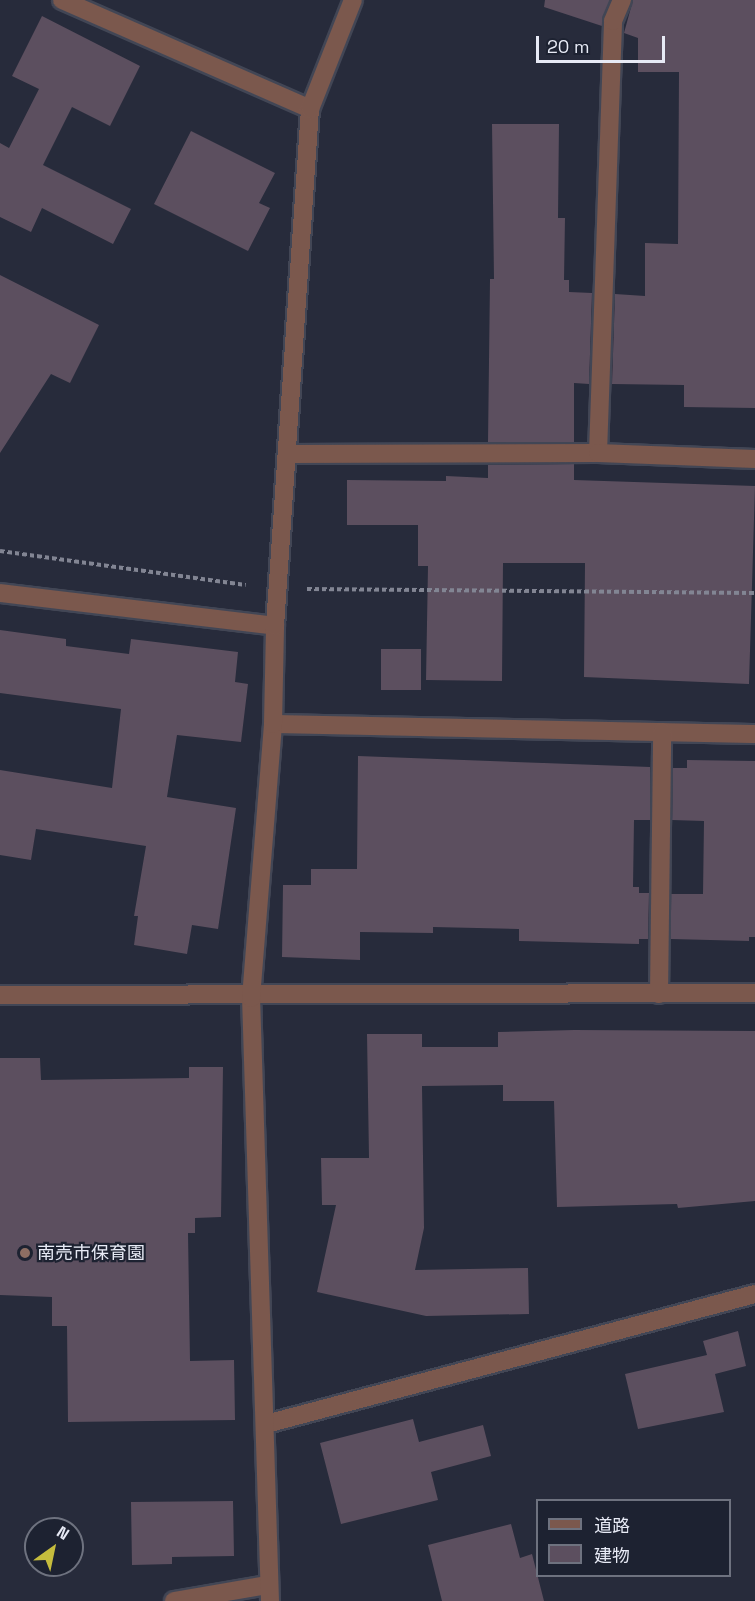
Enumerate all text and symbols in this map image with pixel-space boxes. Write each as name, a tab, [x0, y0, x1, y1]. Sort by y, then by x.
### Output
scale bar	[539, 24, 668, 62]
text: 20 m	[547, 35, 590, 58]
place label: 南売市保育園	[37, 1242, 145, 1264]
marker: 南売市保育園	[18, 1246, 32, 1260]
legend	[536, 1499, 731, 1577]
text: 道路	[594, 1514, 630, 1537]
north arrow	[24, 1517, 84, 1577]
text: N	[53, 1521, 73, 1545]
text: 建物	[594, 1544, 630, 1567]

